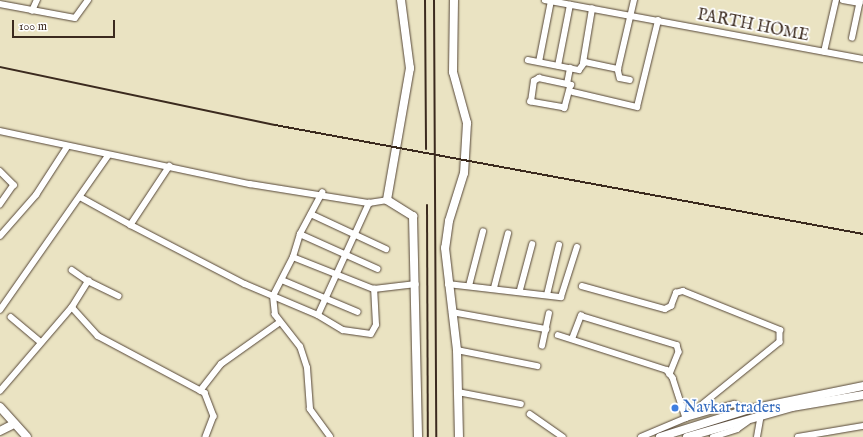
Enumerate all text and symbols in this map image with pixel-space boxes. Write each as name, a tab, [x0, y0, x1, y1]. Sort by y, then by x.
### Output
street label: PARTH HOME	[696, 6, 810, 46]
scale bar	[14, 12, 117, 38]
text: 100 m	[19, 19, 47, 34]
place label: Navkar traders	[683, 398, 781, 418]
marker: Navkar traders	[670, 403, 680, 413]

